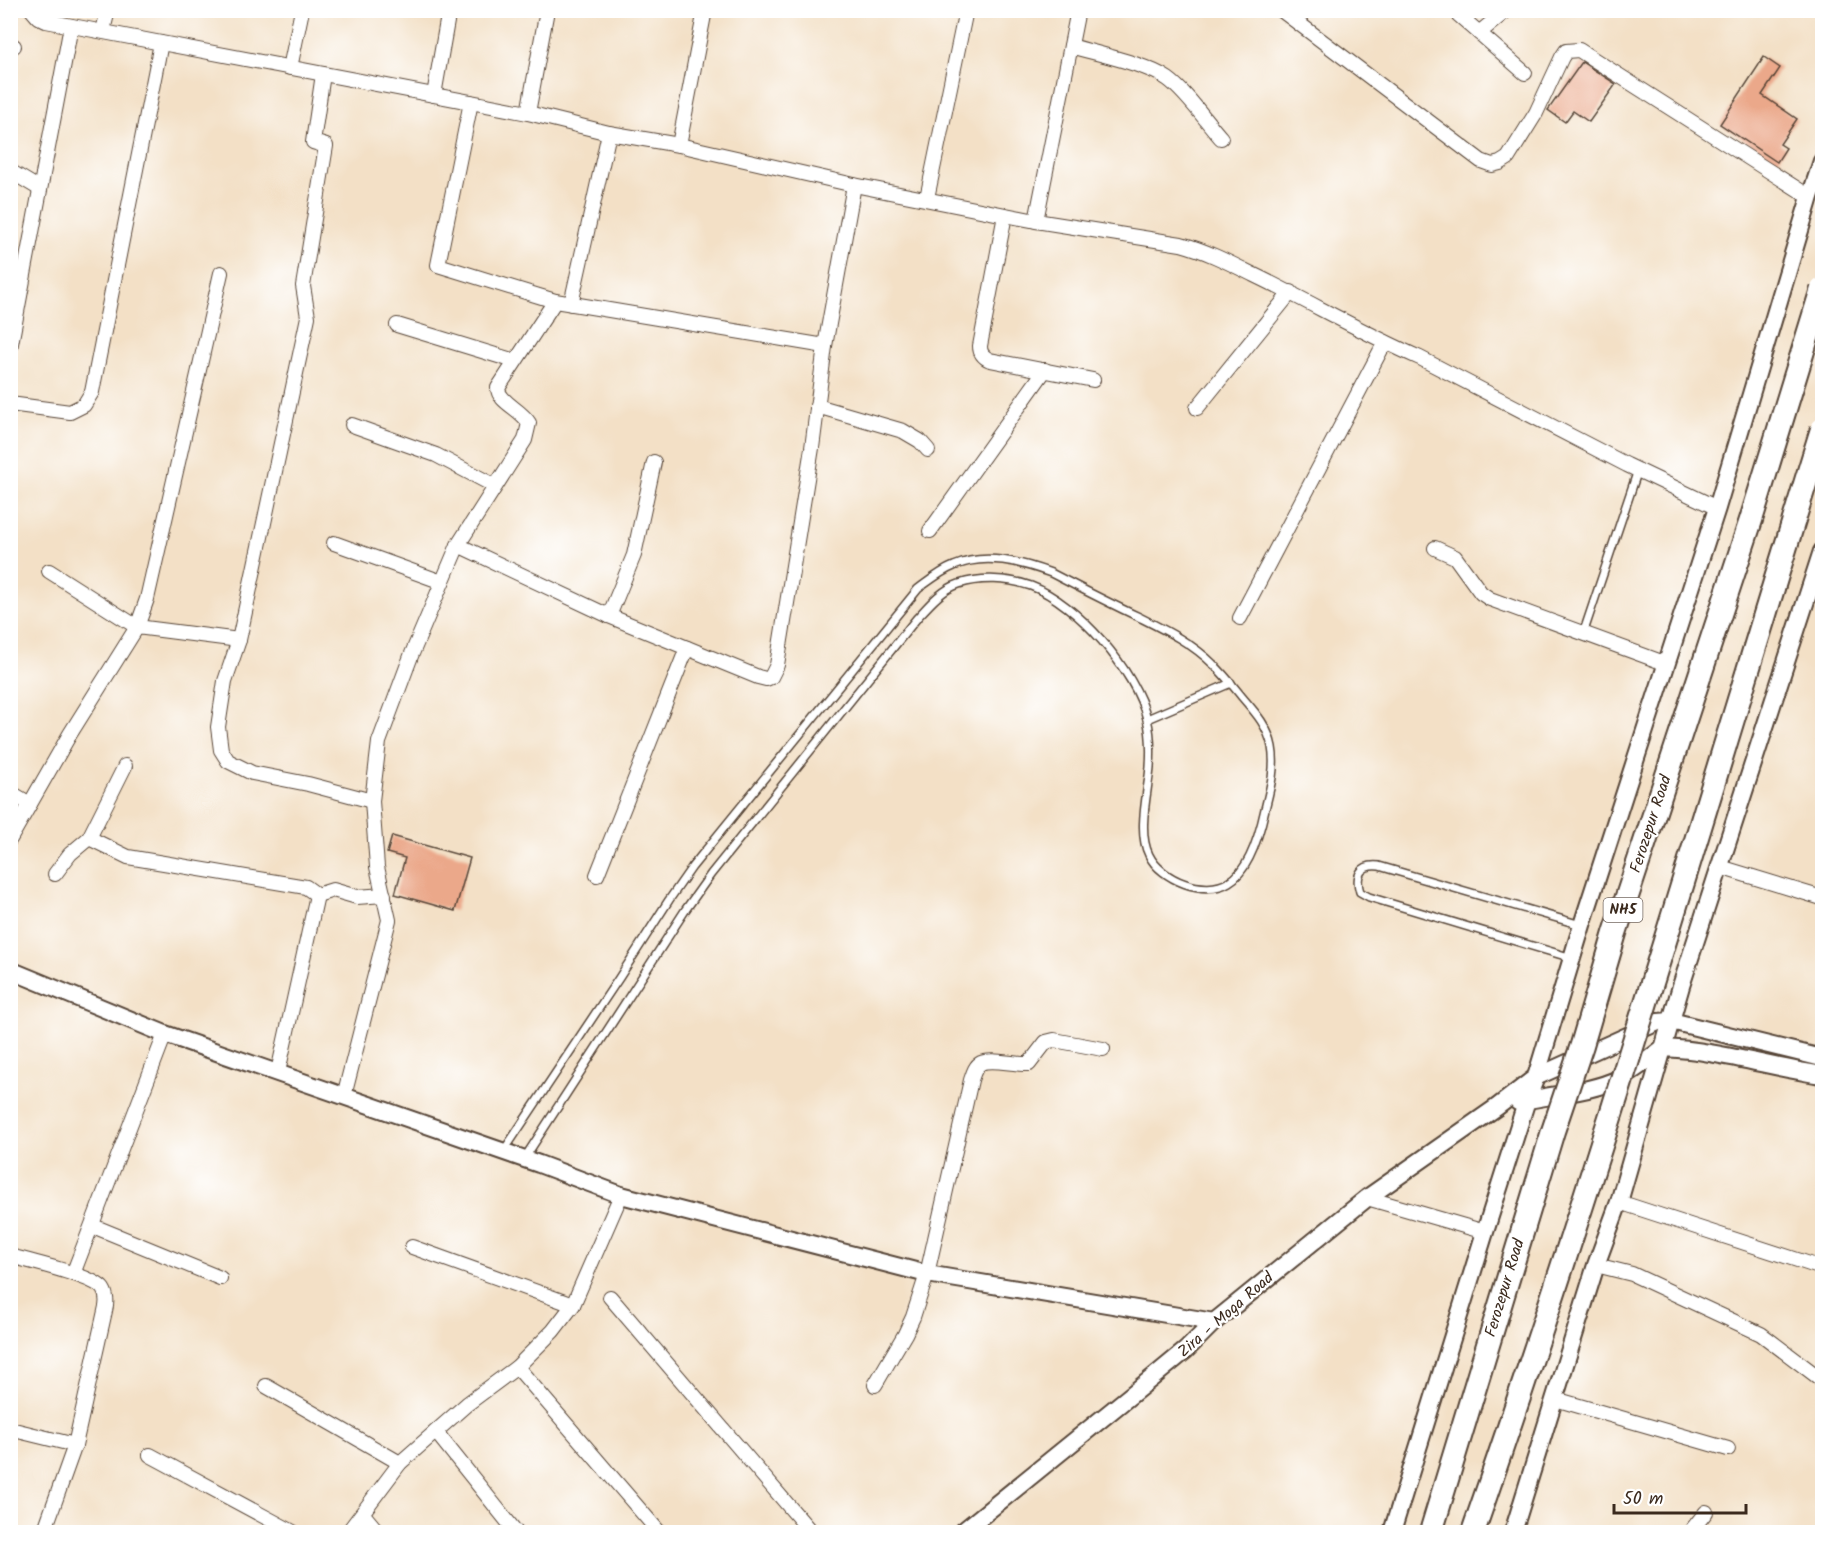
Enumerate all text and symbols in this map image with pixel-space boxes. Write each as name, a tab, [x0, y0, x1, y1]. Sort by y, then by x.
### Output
street label: Ferozepur Road	[1623, 771, 1679, 876]
road number: NH5	[1604, 898, 1642, 922]
street label: Ferozepur Road	[1478, 1235, 1532, 1340]
street label: Zira - Moga Road	[1172, 1265, 1280, 1364]
scale bar	[1614, 1477, 1746, 1515]
text: 50 m	[1623, 1485, 1663, 1514]

